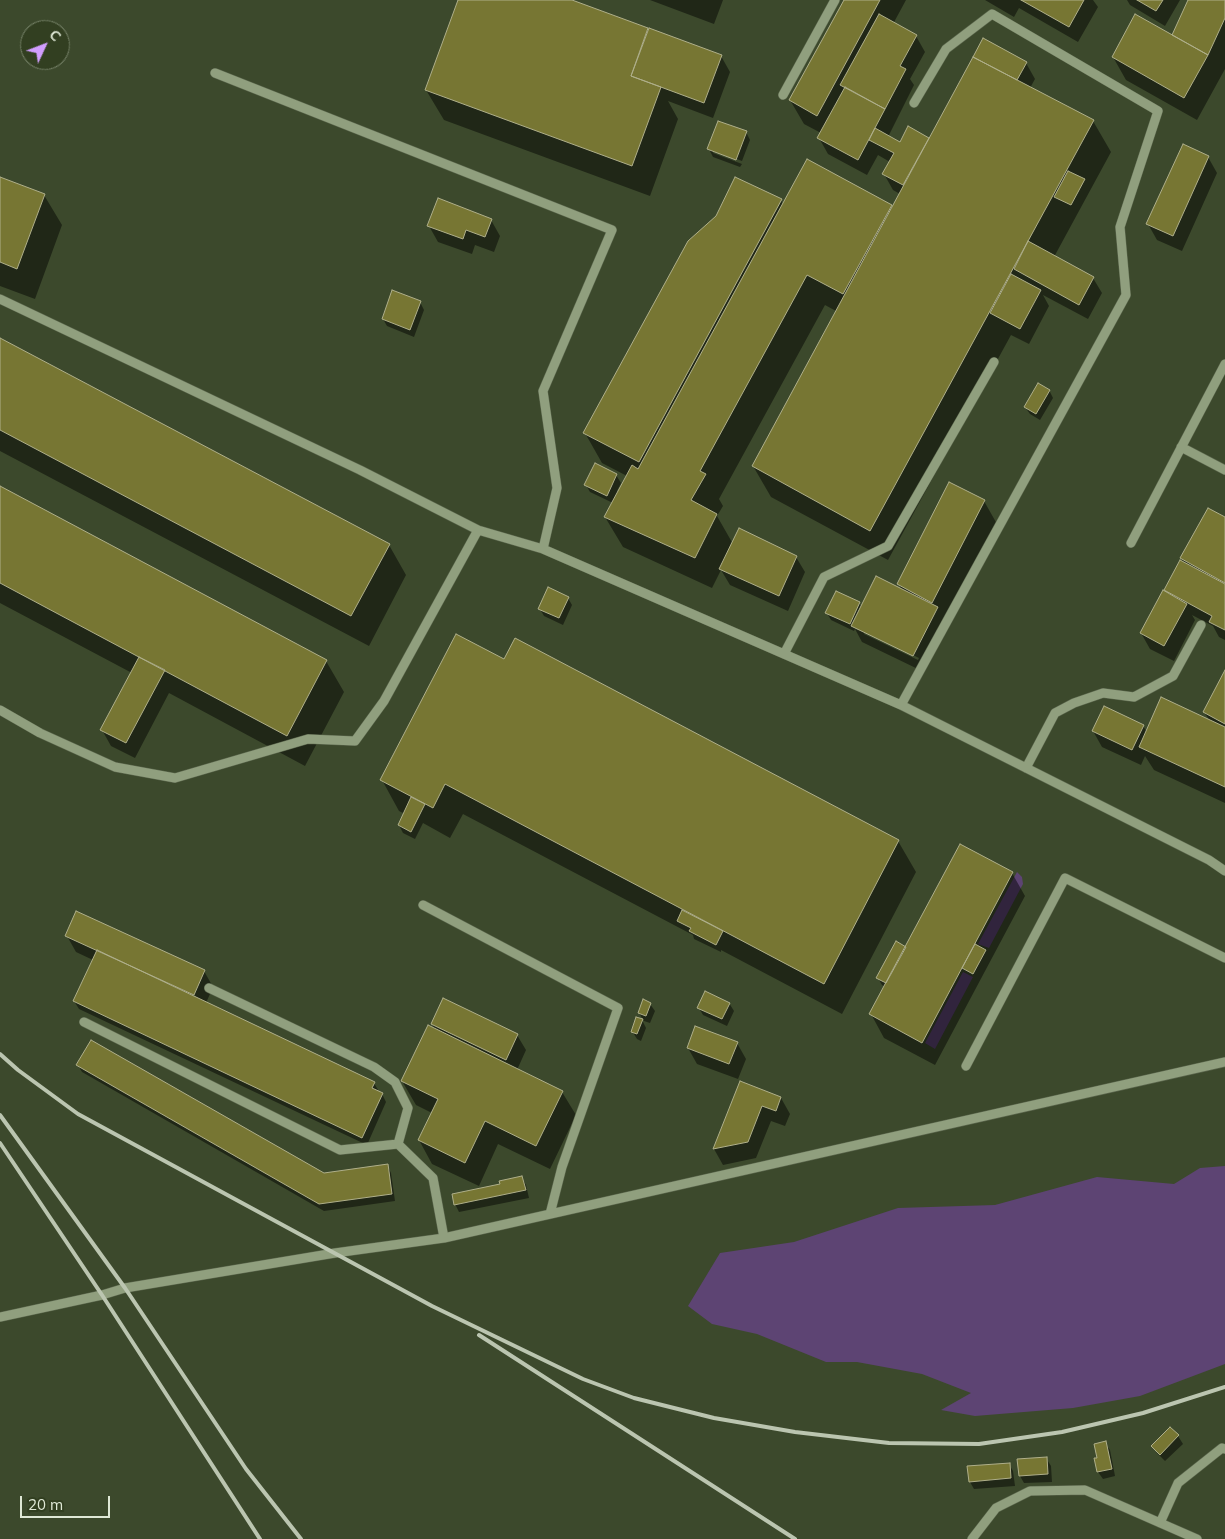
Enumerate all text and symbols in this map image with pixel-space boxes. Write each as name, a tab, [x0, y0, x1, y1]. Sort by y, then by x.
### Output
north arrow	[20, 20, 70, 70]
text: С	[45, 26, 65, 45]
scale bar	[22, 1486, 112, 1518]
text: 20 m	[28, 1495, 63, 1514]

